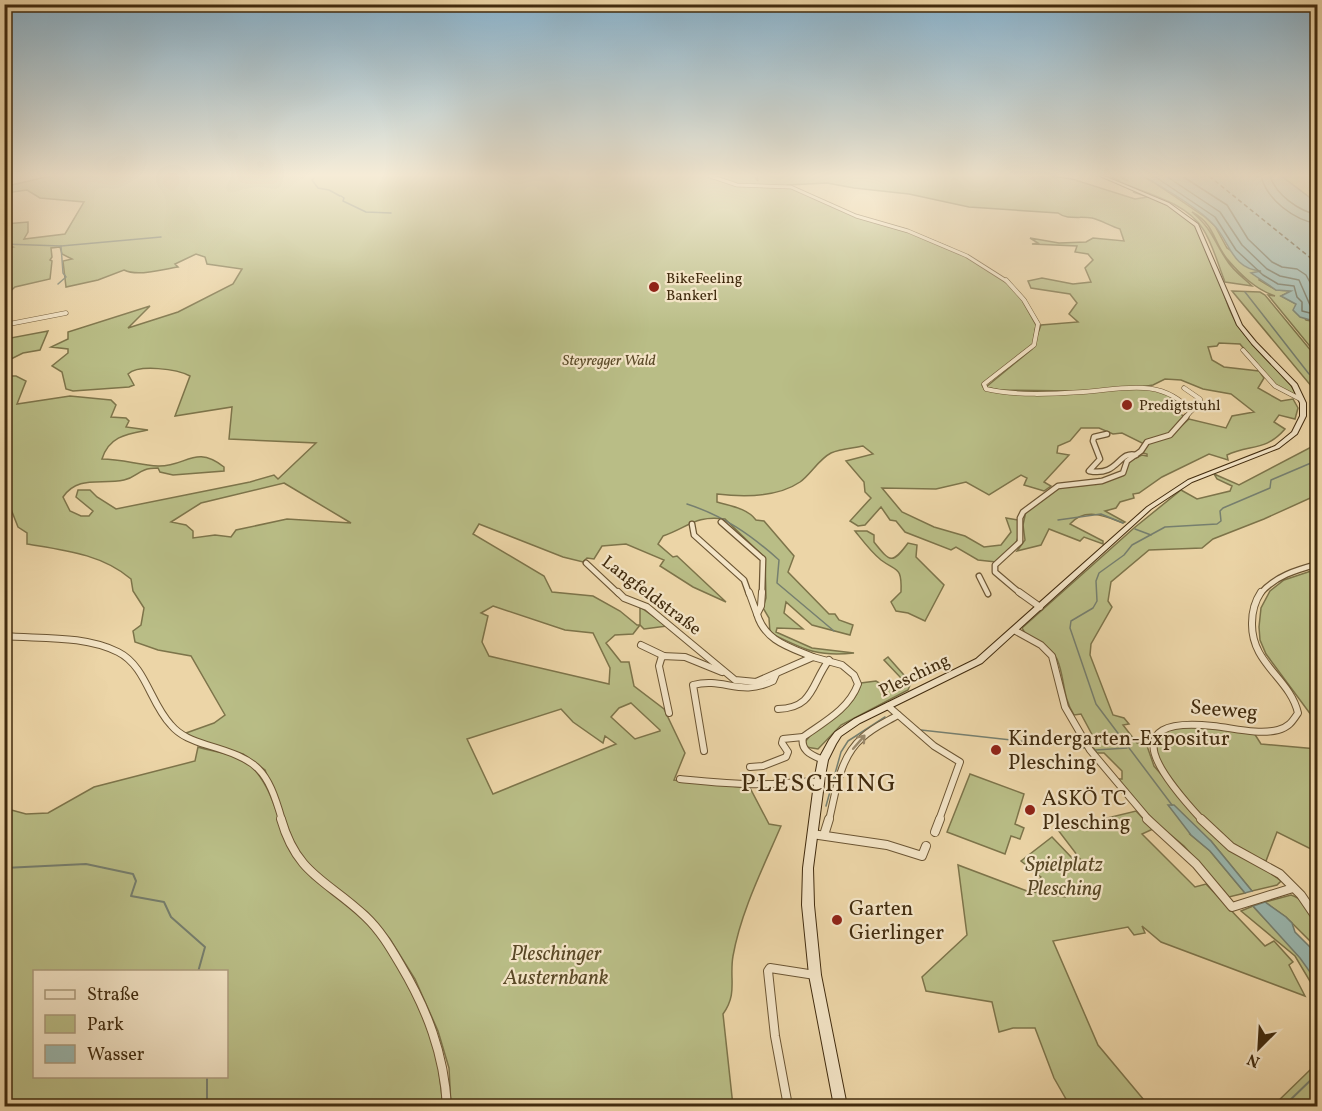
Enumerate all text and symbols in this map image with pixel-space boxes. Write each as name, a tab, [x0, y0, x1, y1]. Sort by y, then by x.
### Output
place label: BikeFeeling Bankerl	[666, 269, 743, 307]
marker: BikeFeeling Bankerl	[647, 280, 661, 294]
park label: Steyregger Wald	[562, 351, 656, 372]
place label: Predigtstuhl	[1139, 396, 1221, 417]
marker: Predigtstuhl	[1120, 398, 1134, 412]
street label: Langfeldstraße	[596, 550, 706, 642]
street label: Plesching	[875, 649, 954, 704]
street label: Seeweg	[1189, 693, 1259, 728]
place label: Kindergarten-Expositur Plesching	[1008, 725, 1230, 778]
one-way arrow	[852, 735, 866, 750]
marker: Kindergarten-Expositur Plesching	[989, 743, 1003, 757]
district label: PLESCHING	[740, 766, 898, 802]
place label: ASKÖ TC Plesching	[1042, 785, 1130, 838]
marker: ASKÖ TC Plesching	[1023, 803, 1037, 817]
park label: Spielplatz Plesching	[1025, 851, 1103, 904]
place label: Garten Gierlinger	[849, 895, 944, 948]
marker: Garten Gierlinger	[830, 913, 844, 927]
park label: Pleschinger Austernbank	[502, 940, 609, 993]
legend	[33, 970, 228, 1078]
text: Straße	[87, 983, 139, 1008]
text: Park	[87, 1013, 124, 1038]
north arrow	[1229, 1018, 1289, 1078]
text: Wasser	[87, 1043, 145, 1068]
text: N	[1244, 1047, 1263, 1072]

